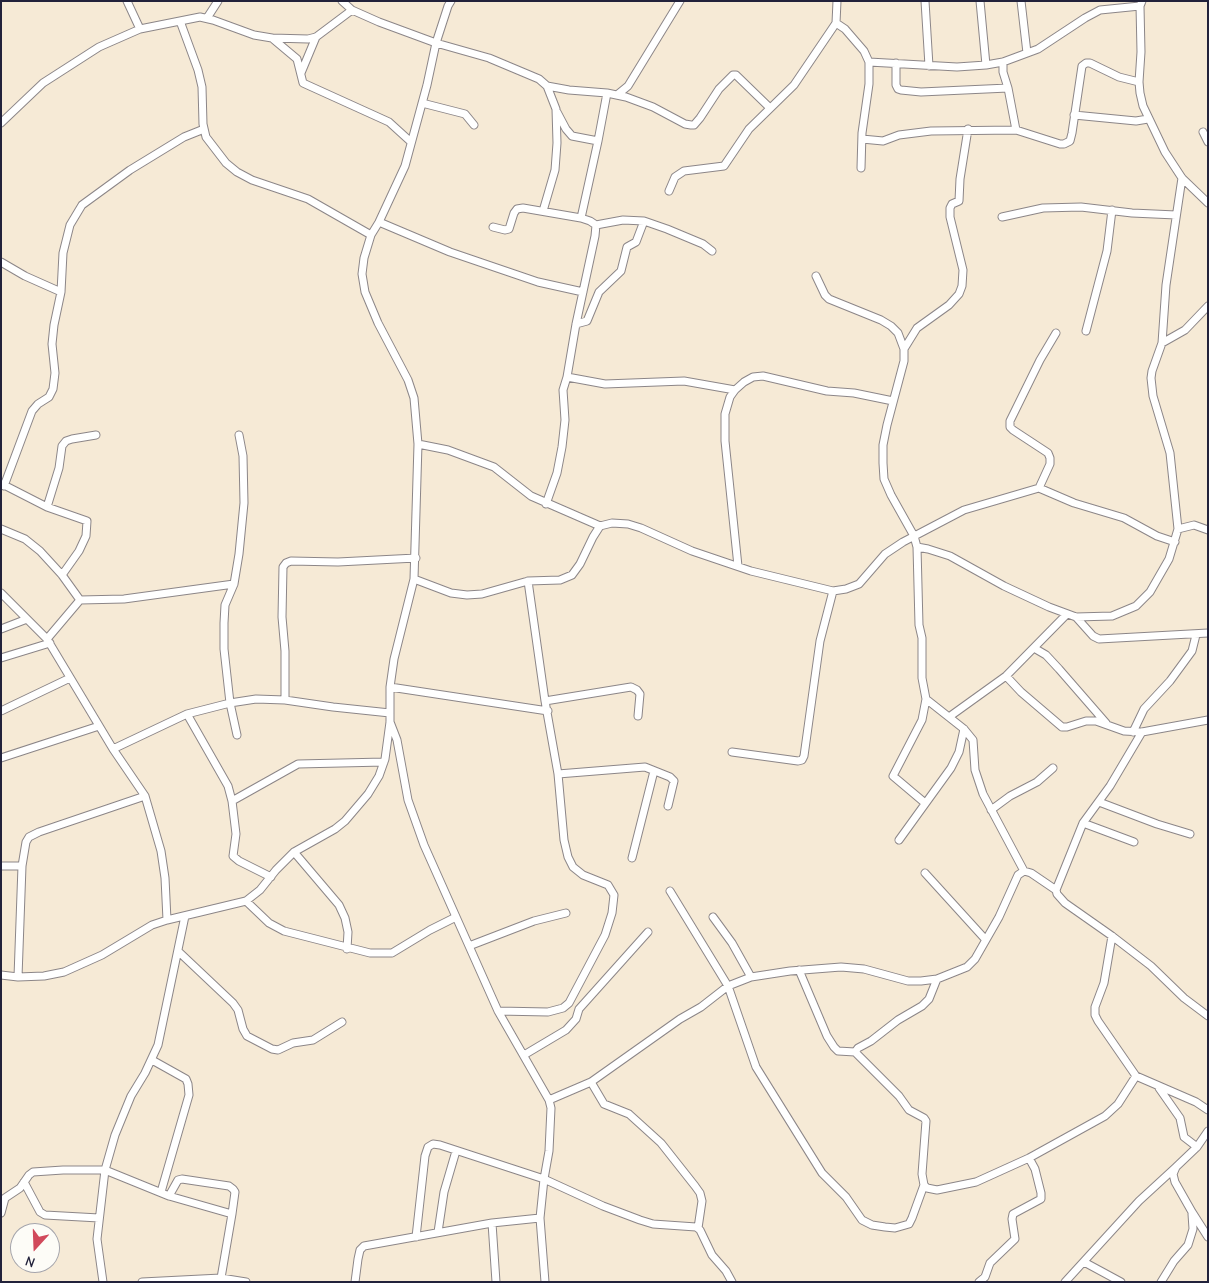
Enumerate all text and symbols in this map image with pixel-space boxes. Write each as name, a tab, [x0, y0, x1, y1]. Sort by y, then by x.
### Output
north arrow	[10, 1223, 60, 1273]
text: N	[23, 1252, 37, 1271]

